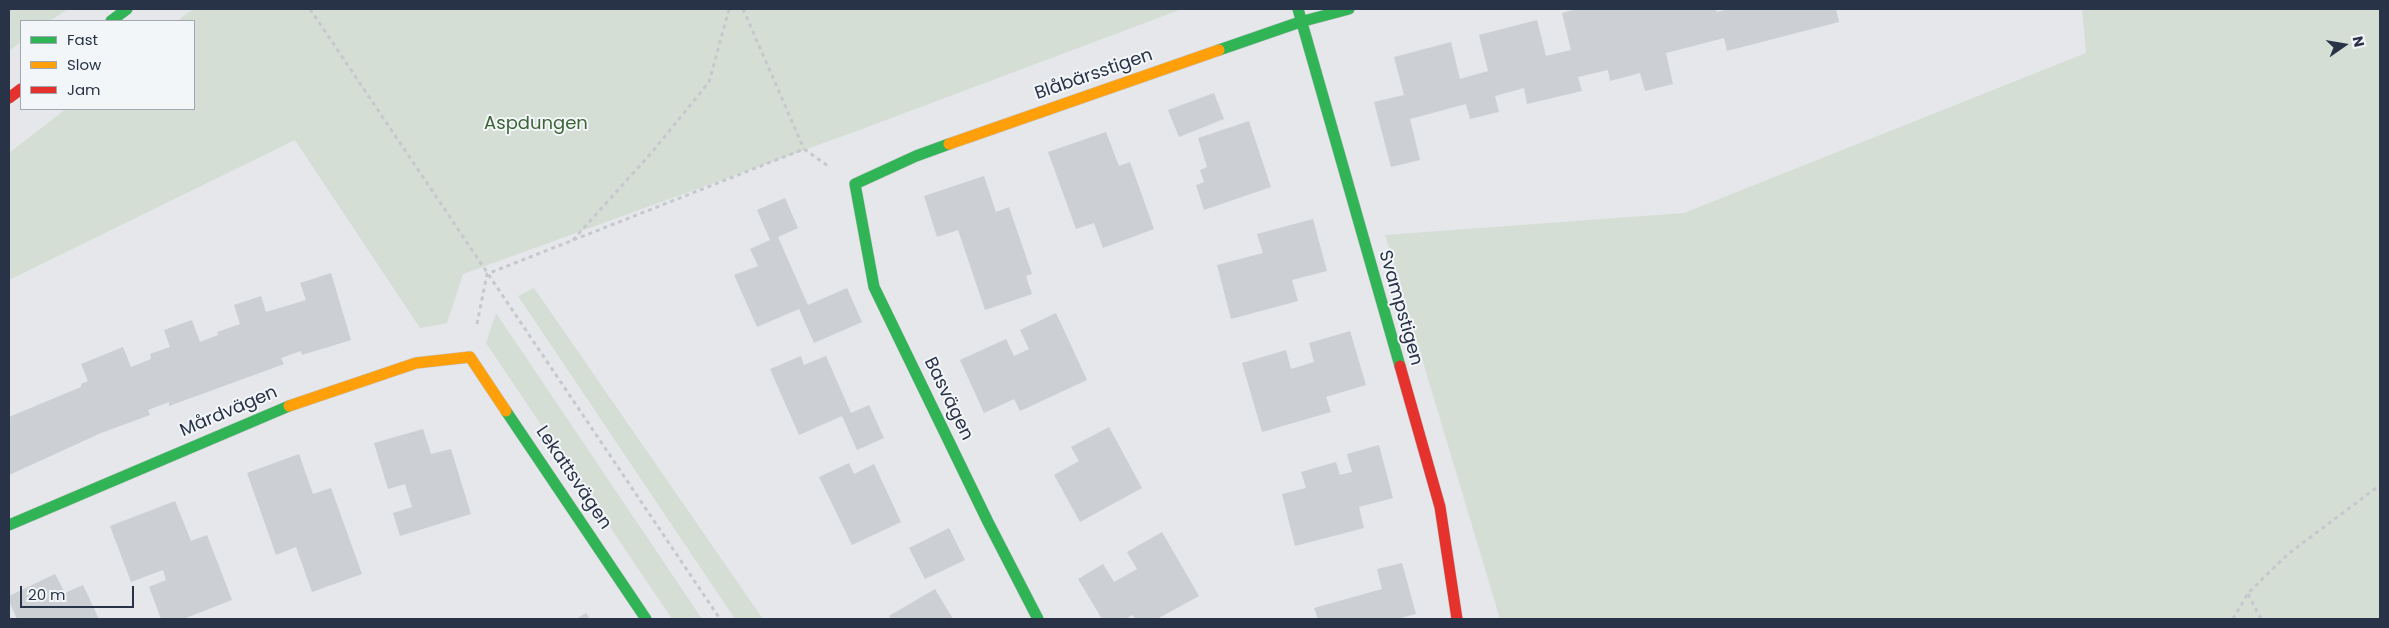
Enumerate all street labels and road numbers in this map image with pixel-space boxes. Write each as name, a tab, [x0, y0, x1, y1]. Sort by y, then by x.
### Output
street label: Blåbärsstigen	[1032, 45, 1156, 105]
street label: Svampstigen	[1373, 248, 1427, 368]
street label: Basvägen	[919, 354, 977, 444]
street label: Mårdvägen	[177, 382, 281, 442]
street label: Lekattsvägen	[530, 422, 616, 534]

